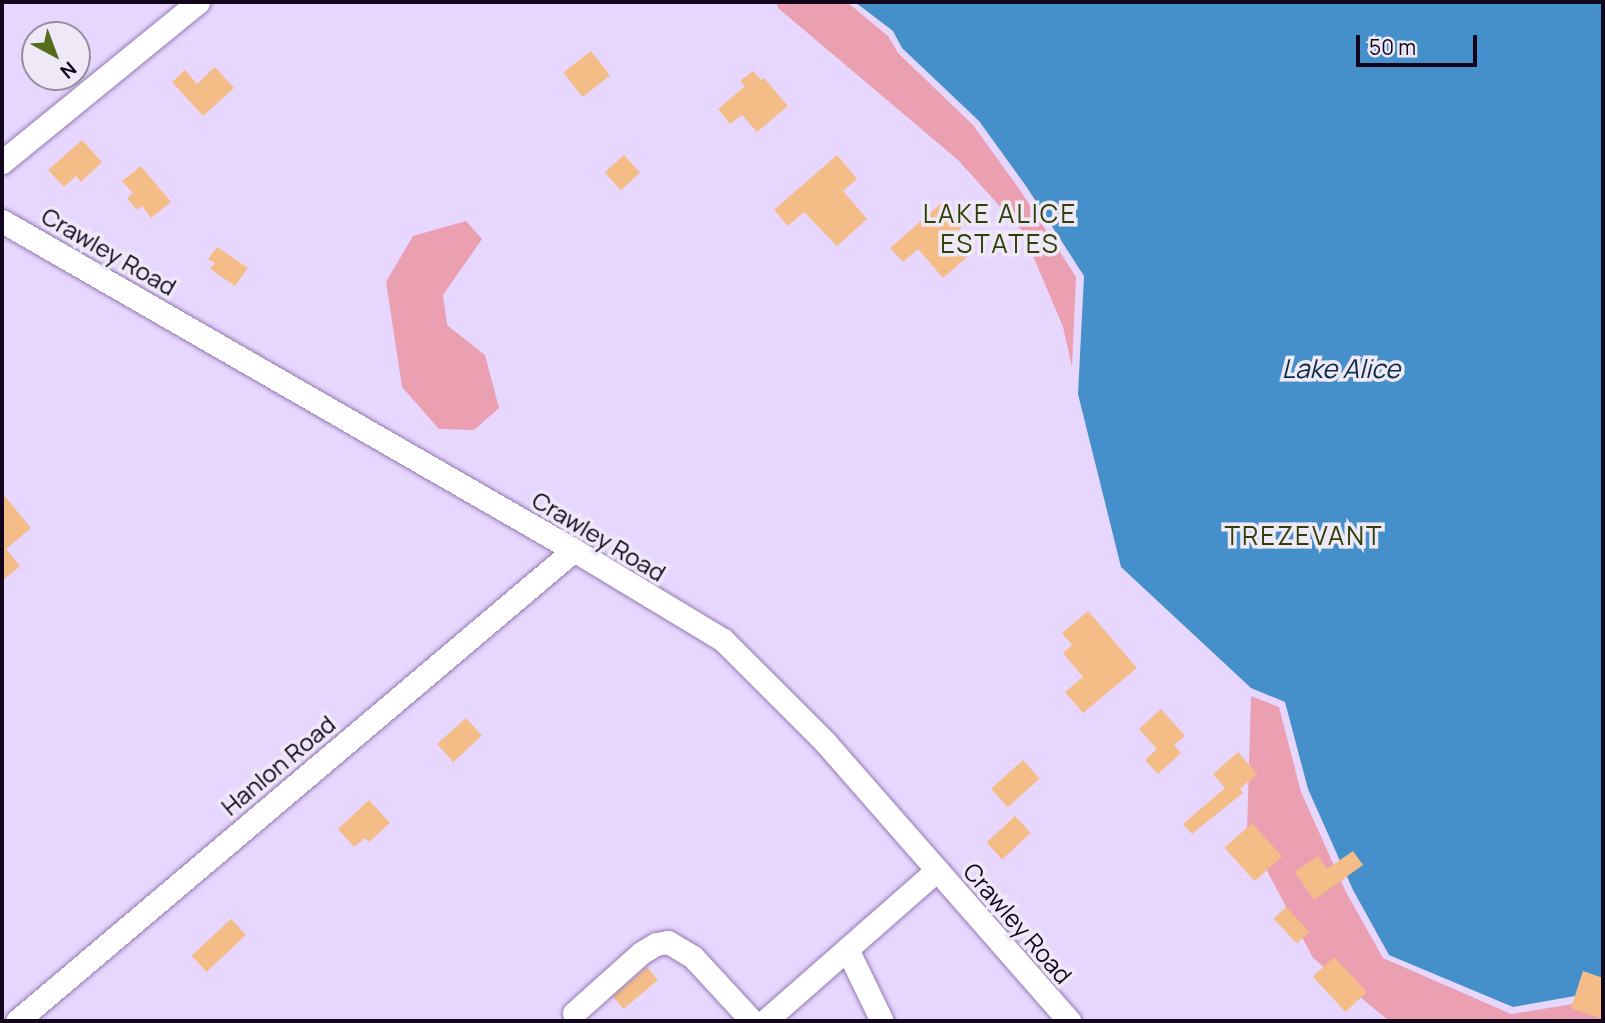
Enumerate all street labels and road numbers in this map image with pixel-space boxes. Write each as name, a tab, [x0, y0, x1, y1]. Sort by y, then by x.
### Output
street label: Crawley Road	[37, 201, 181, 301]
street label: Crawley Road	[527, 485, 671, 587]
street label: Hanlon Road	[215, 709, 341, 821]
street label: Crawley Road	[958, 857, 1078, 989]

